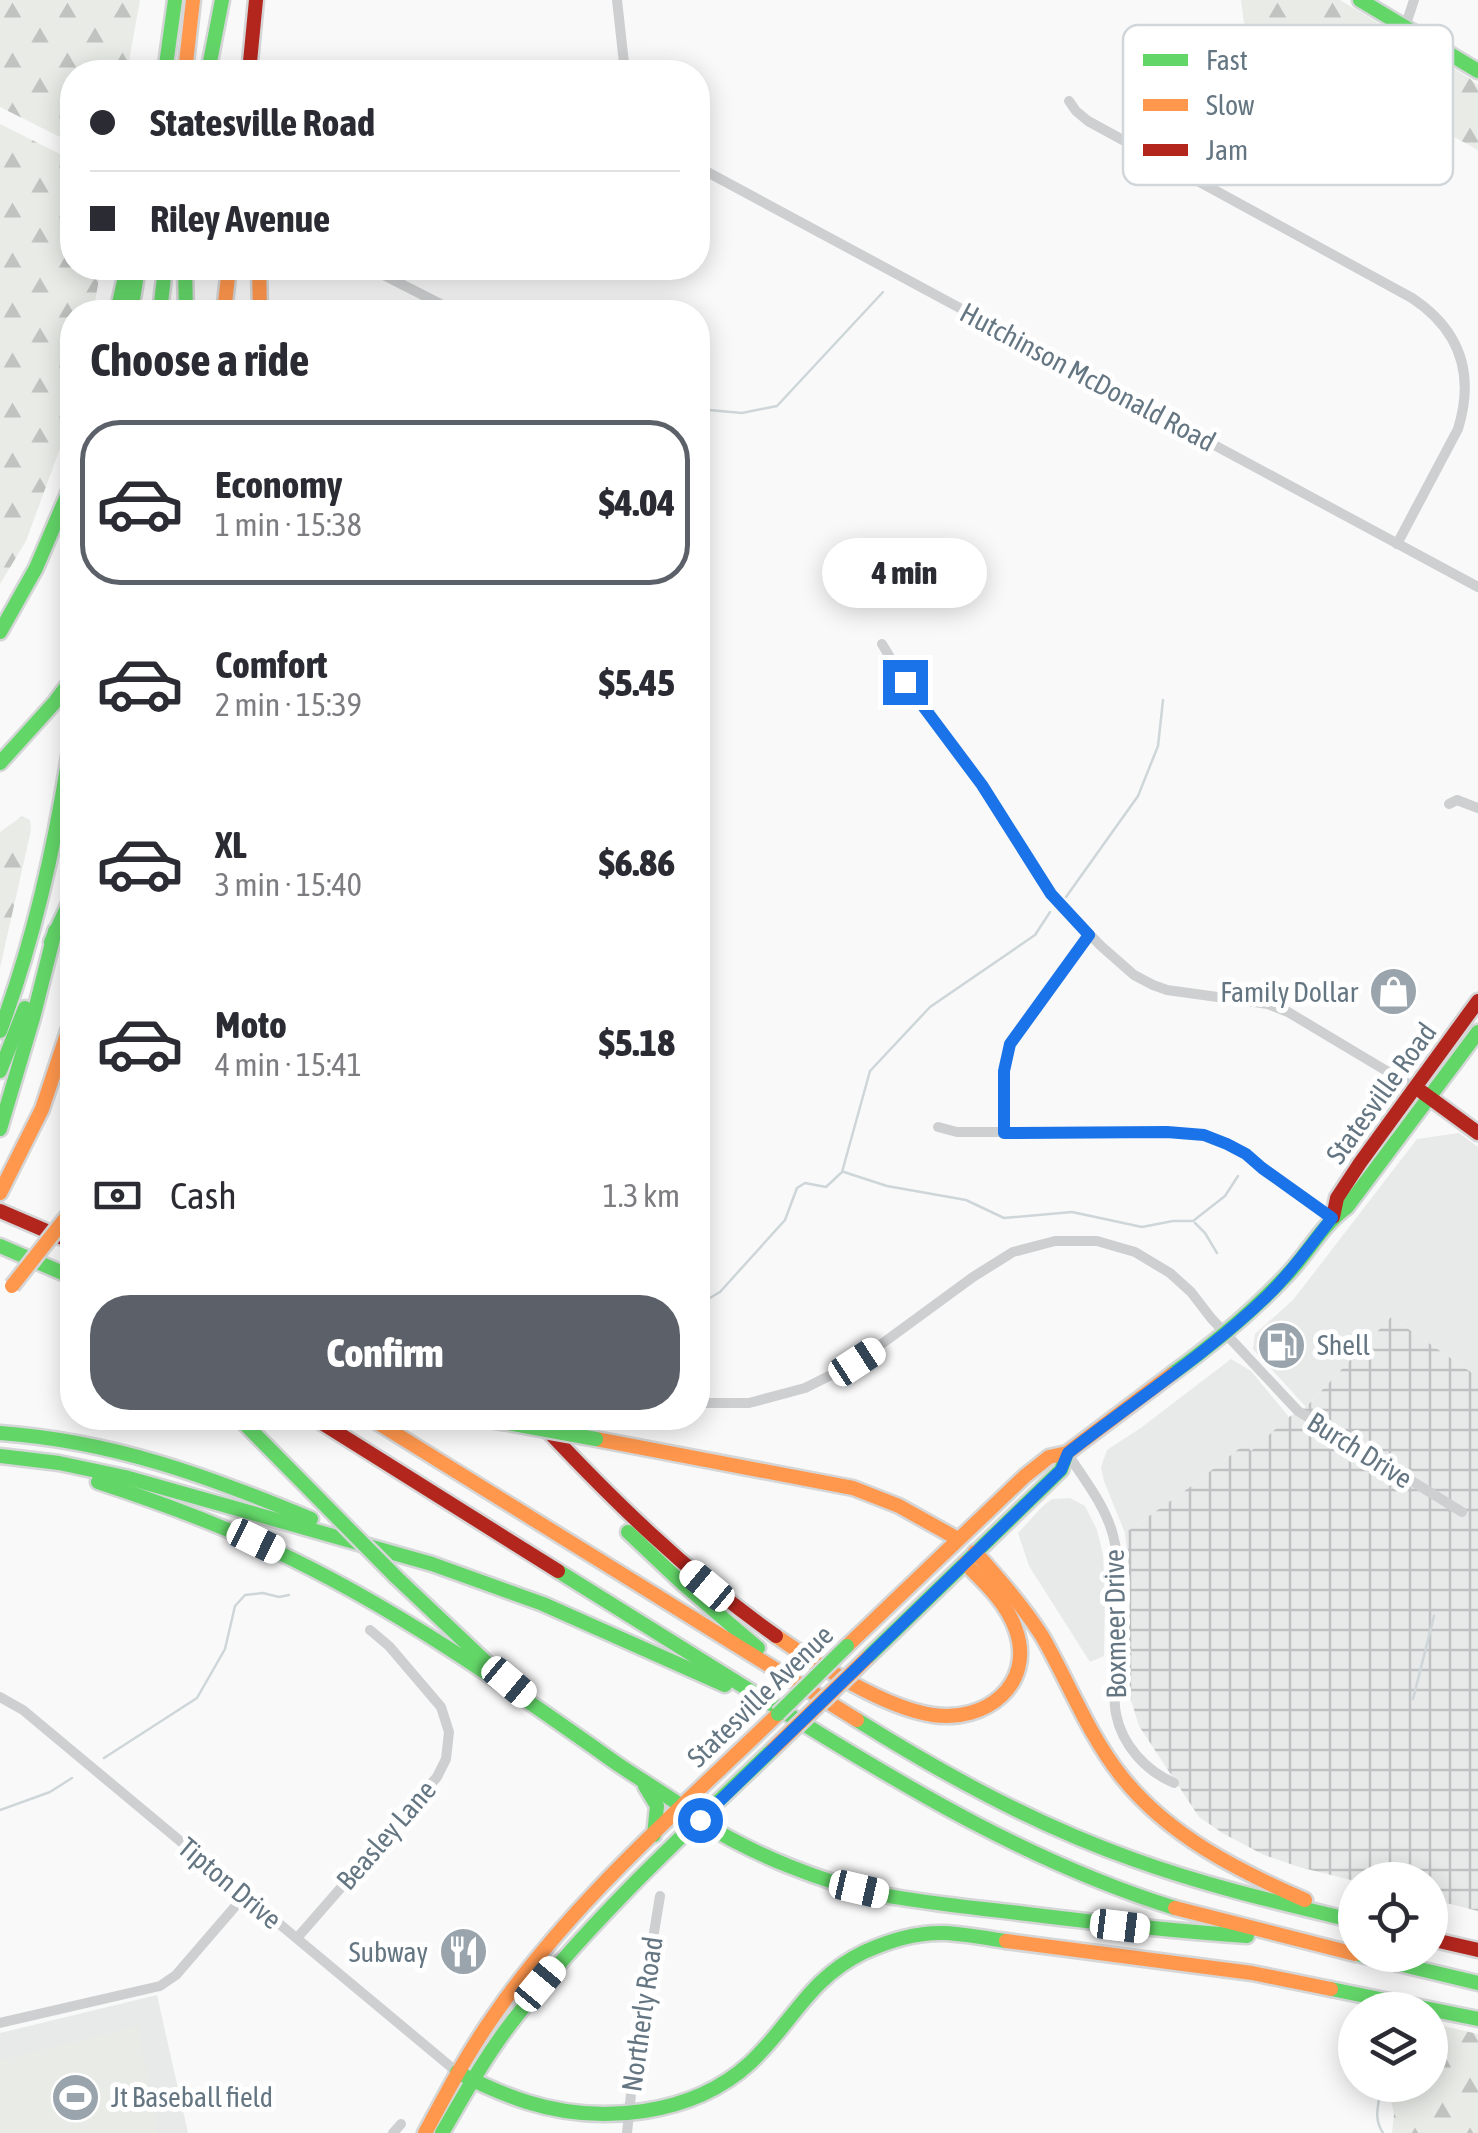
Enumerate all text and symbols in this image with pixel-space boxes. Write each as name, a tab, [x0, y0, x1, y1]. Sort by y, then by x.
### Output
legend	[1123, 25, 1453, 185]
text: Fast	[1206, 44, 1248, 76]
text: Slow	[1206, 89, 1255, 121]
text: Statesville Road	[150, 101, 375, 144]
text: Jam	[1206, 134, 1248, 166]
text: Riley Avenue	[150, 197, 330, 240]
street label: Hutchinson McDonald Road	[955, 296, 1221, 458]
text: Choose a ride	[90, 334, 309, 386]
icon: car	[95, 458, 185, 548]
text: Economy	[215, 463, 342, 506]
text: $4.04	[599, 481, 675, 524]
text: 1 min · 15:38	[215, 506, 362, 543]
callout: 4 min	[822, 537, 988, 607]
text: 4 min	[872, 554, 937, 591]
icon: car	[95, 638, 185, 728]
text: Comfort	[215, 643, 327, 686]
route end	[883, 660, 928, 705]
text: $5.45	[599, 661, 675, 704]
text: 2 min · 15:39	[215, 686, 362, 723]
icon: car	[95, 818, 185, 908]
text: XL	[215, 823, 247, 866]
text: $6.86	[599, 841, 675, 884]
text: 3 min · 15:40	[215, 866, 362, 903]
shop icon: Family Dollar	[1367, 966, 1419, 1018]
place label: Family Dollar	[1220, 976, 1359, 1008]
icon: car	[95, 998, 185, 1088]
text: Moto	[215, 1003, 287, 1046]
street label: Statesville Road	[1319, 1017, 1443, 1169]
text: $5.18	[599, 1021, 675, 1064]
text: 4 min · 15:41	[215, 1046, 362, 1083]
icon: cash	[90, 1168, 145, 1223]
text: Cash	[170, 1174, 237, 1217]
text: 1.3 km	[603, 1177, 680, 1214]
button: Confirm	[90, 1295, 680, 1410]
fuel station icon: Shell	[1256, 1319, 1308, 1371]
place label: Shell	[1317, 1329, 1370, 1361]
car	[824, 1333, 890, 1391]
street label: Burch Drive	[1302, 1405, 1418, 1495]
car	[222, 1514, 290, 1568]
street label: Boxmeer Drive	[1098, 1549, 1132, 1699]
car	[674, 1555, 740, 1617]
street label: Statesville Avenue	[681, 1619, 839, 1773]
car	[476, 1651, 542, 1713]
street label: Beasley Lane	[330, 1774, 442, 1896]
route start	[678, 1798, 723, 1843]
street label: Tipton Drive	[172, 1831, 288, 1935]
map controls	[1338, 1862, 1448, 2102]
button: locate	[1338, 1862, 1448, 1972]
car	[826, 1868, 892, 1910]
car	[1088, 1907, 1152, 1945]
restaurant icon: Subway	[437, 1926, 489, 1978]
street label: Northerly Road	[615, 1934, 669, 2094]
place label: Subway	[349, 1936, 428, 1968]
car	[509, 1951, 571, 2017]
button: layers	[1338, 1992, 1448, 2102]
sports icon: Jt Baseball field	[50, 2071, 102, 2123]
place label: Jt Baseball field	[111, 2081, 273, 2113]

